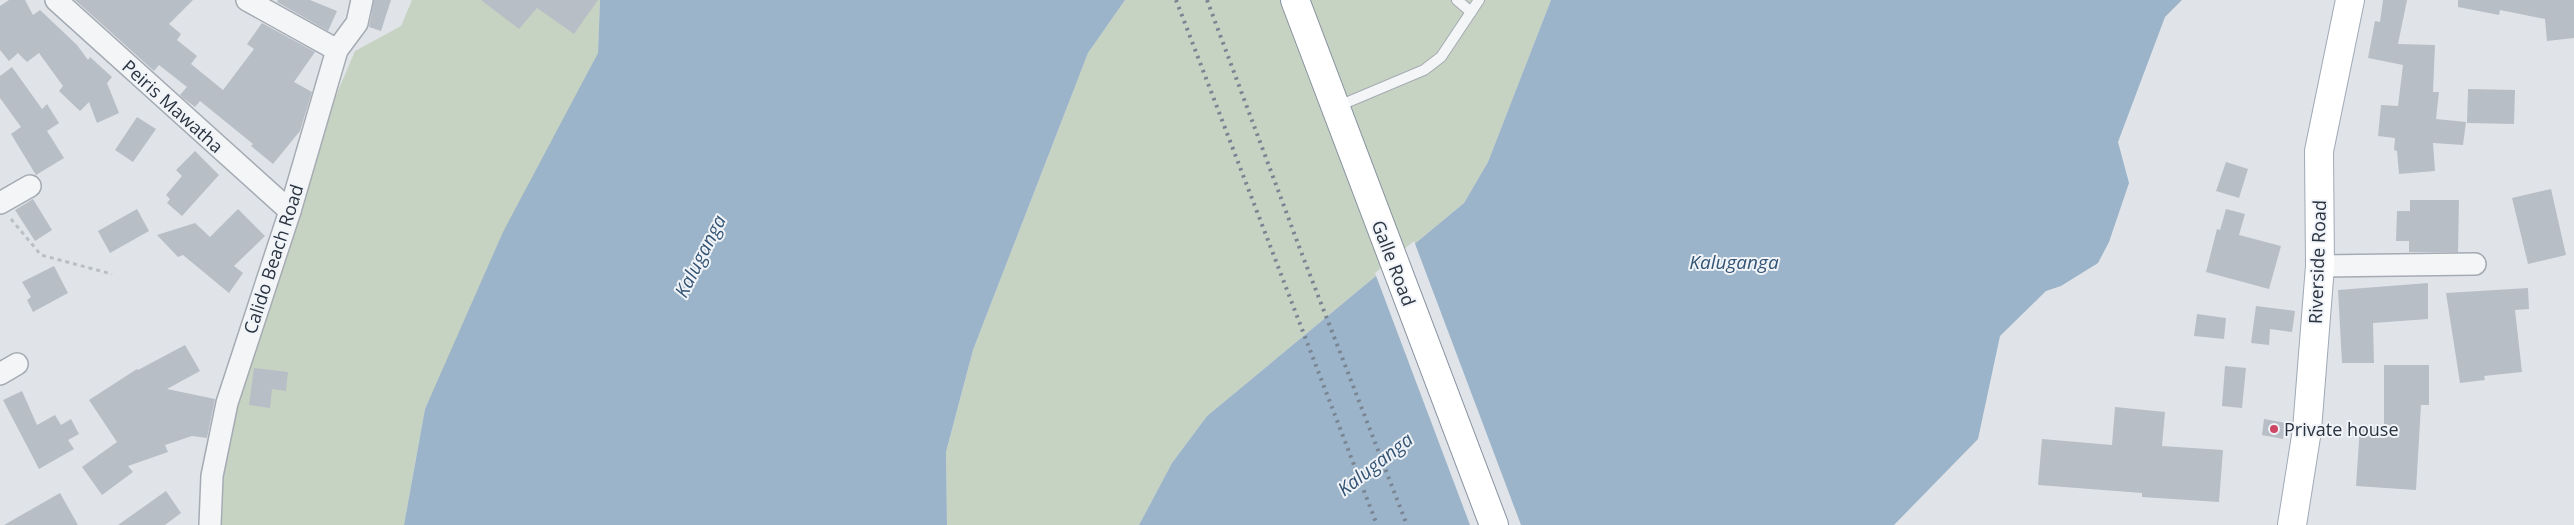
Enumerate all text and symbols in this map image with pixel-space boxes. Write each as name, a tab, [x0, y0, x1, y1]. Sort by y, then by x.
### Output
street label: Peiris Mawatha	[117, 54, 229, 158]
street label: Calido Beach Road	[237, 181, 309, 337]
street label: Riverside Road	[2303, 200, 2331, 324]
water label: Kaluganga	[668, 210, 732, 302]
street label: Galle Road	[1367, 217, 1421, 309]
water label: Kaluganga	[1689, 249, 1779, 275]
place label: Private house	[2284, 417, 2399, 441]
marker: Private house	[2268, 423, 2280, 435]
water label: Kaluganga	[1332, 426, 1418, 502]

